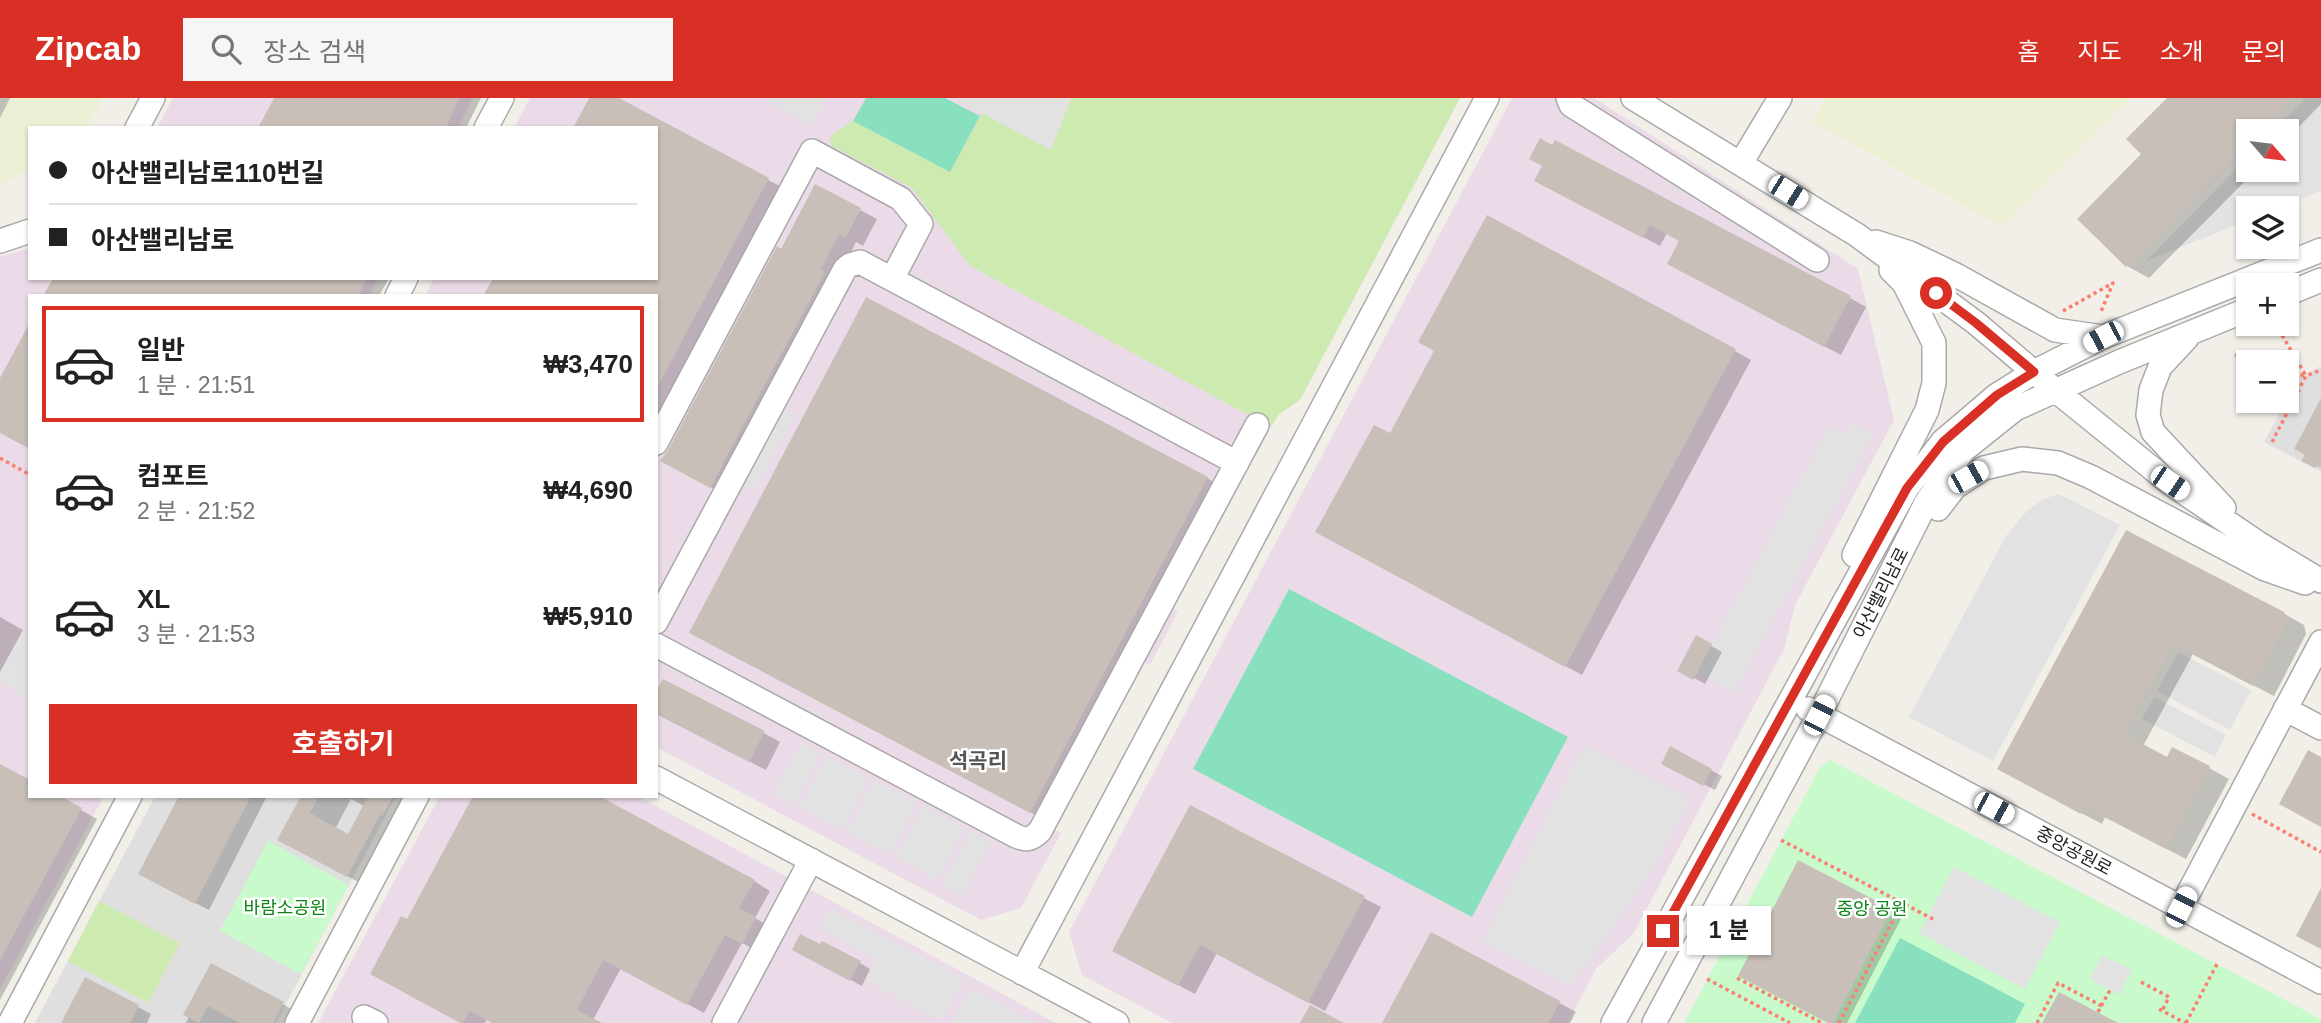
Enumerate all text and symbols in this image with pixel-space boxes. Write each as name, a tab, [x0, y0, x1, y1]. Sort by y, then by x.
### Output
search box	[183, 18, 673, 81]
text: Zipcab	[35, 30, 141, 67]
icon: search	[207, 30, 245, 68]
text: 장소 검색	[263, 37, 366, 67]
text: 홈	[2017, 38, 2039, 65]
text: 지도	[2077, 38, 2122, 65]
text: 소개	[2160, 38, 2204, 65]
text: 문의	[2242, 38, 2286, 65]
north arrow	[2236, 119, 2300, 182]
map controls	[2236, 119, 2299, 413]
text: 아산밸리남로110번길	[91, 158, 324, 188]
car	[1765, 172, 1812, 212]
button: layers	[2236, 196, 2299, 259]
text: 아산밸리남로	[91, 225, 235, 255]
button: +	[2236, 273, 2299, 336]
route start	[1920, 277, 1952, 309]
car	[2080, 318, 2127, 356]
icon: car	[53, 333, 116, 396]
text: 일반	[137, 335, 185, 365]
text: ₩3,470	[543, 349, 633, 379]
button: −	[2236, 350, 2299, 413]
text: 1 분 · 21:51	[137, 372, 255, 398]
car	[1945, 458, 1992, 496]
icon: car	[53, 459, 116, 522]
text: 컴포트	[137, 461, 209, 491]
car	[2147, 463, 2194, 503]
text: ₩4,690	[543, 475, 633, 505]
text: 2 분 · 21:52	[137, 498, 255, 524]
street label: 아산밸리남로	[1850, 544, 1912, 642]
text: XL	[137, 584, 170, 614]
icon: car	[53, 585, 116, 648]
text: ₩5,910	[543, 601, 633, 631]
text: 3 분 · 21:53	[137, 621, 255, 647]
car	[1801, 692, 1838, 738]
button: 호출하기	[49, 704, 637, 784]
district label: 석곡리	[949, 749, 1007, 772]
car	[1971, 789, 2018, 827]
street label: 중앙공원로	[2033, 823, 2115, 879]
car	[2163, 884, 2200, 930]
park label: 바람소공원	[244, 898, 326, 918]
park label: 중앙 공원	[1836, 899, 1908, 919]
callout: 1 분	[1688, 906, 1772, 956]
route end	[1647, 915, 1679, 947]
text: 1 분	[1709, 917, 1749, 943]

